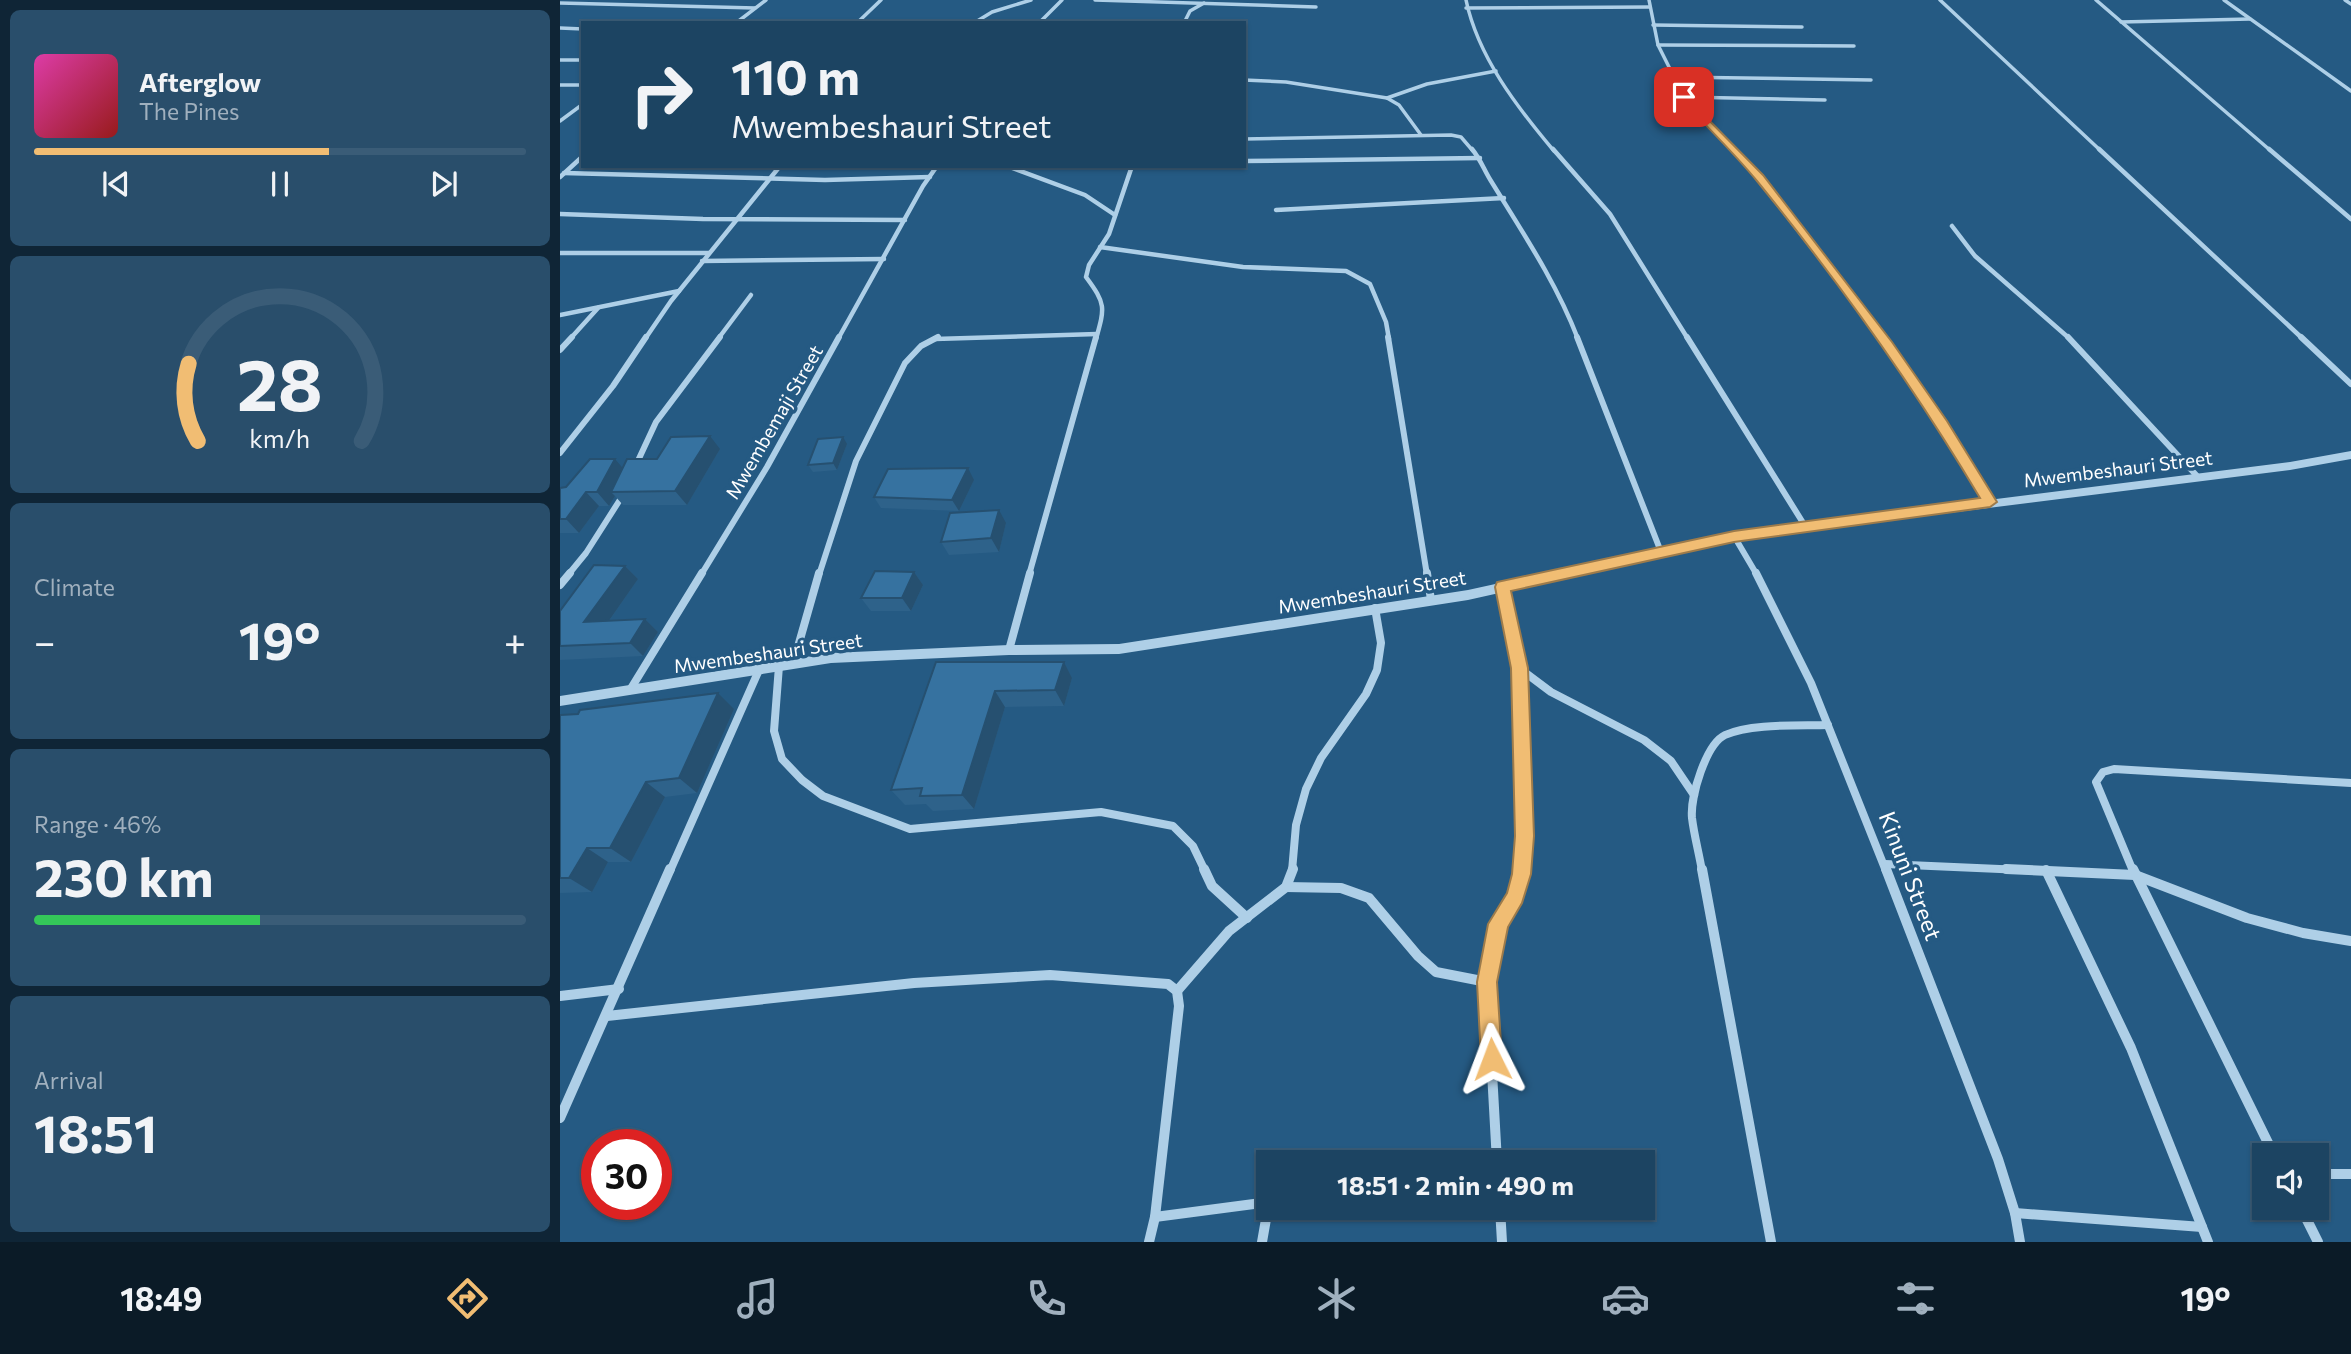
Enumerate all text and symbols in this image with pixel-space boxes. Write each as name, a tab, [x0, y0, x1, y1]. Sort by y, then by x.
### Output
text: 110 m	[731, 45, 860, 105]
icon: right	[616, 49, 707, 140]
text: Afterglow	[139, 66, 261, 97]
pin	[1654, 67, 1714, 127]
icon: arrive	[1665, 78, 1703, 116]
text: The Pines	[139, 97, 240, 125]
text: Mwembeshauri Street	[731, 105, 1051, 145]
icon: previous	[97, 165, 135, 203]
icon: pause	[261, 165, 299, 203]
icon: next	[425, 165, 463, 203]
text: 28	[237, 337, 323, 426]
street label: Mwembemaji Street	[720, 341, 827, 503]
text: km/h	[250, 422, 310, 452]
street label: Mwembeshauri Street	[2022, 445, 2214, 492]
street label: Mwembeshauri Street	[1276, 565, 1468, 618]
text: Climate	[34, 573, 115, 601]
text: 19°	[239, 607, 320, 671]
text: −	[34, 617, 56, 664]
text: +	[504, 617, 526, 664]
street label: Mwembeshauri Street	[672, 628, 864, 677]
street label: Kinuni Street	[1874, 807, 1948, 944]
text: Range · 46%	[34, 810, 161, 838]
text: 230 km	[34, 844, 214, 908]
position arrow	[1455, 1022, 1529, 1096]
text: Arrival	[34, 1066, 104, 1094]
text: 18:51	[34, 1100, 157, 1164]
speed limit sign: 30	[581, 1129, 672, 1220]
map controls	[2252, 1143, 2329, 1220]
button: sound	[2252, 1143, 2329, 1220]
text: 18:51 · 2 min · 490 m	[1337, 1169, 1574, 1200]
icon: directions	[443, 1274, 492, 1323]
icon: music	[733, 1274, 782, 1323]
icon: phone	[1022, 1274, 1071, 1323]
icon: climate	[1312, 1274, 1361, 1323]
icon: car	[1601, 1274, 1650, 1323]
icon: filters	[1891, 1274, 1940, 1323]
text: 18:49	[120, 1278, 202, 1318]
text: 19°	[2180, 1278, 2231, 1318]

